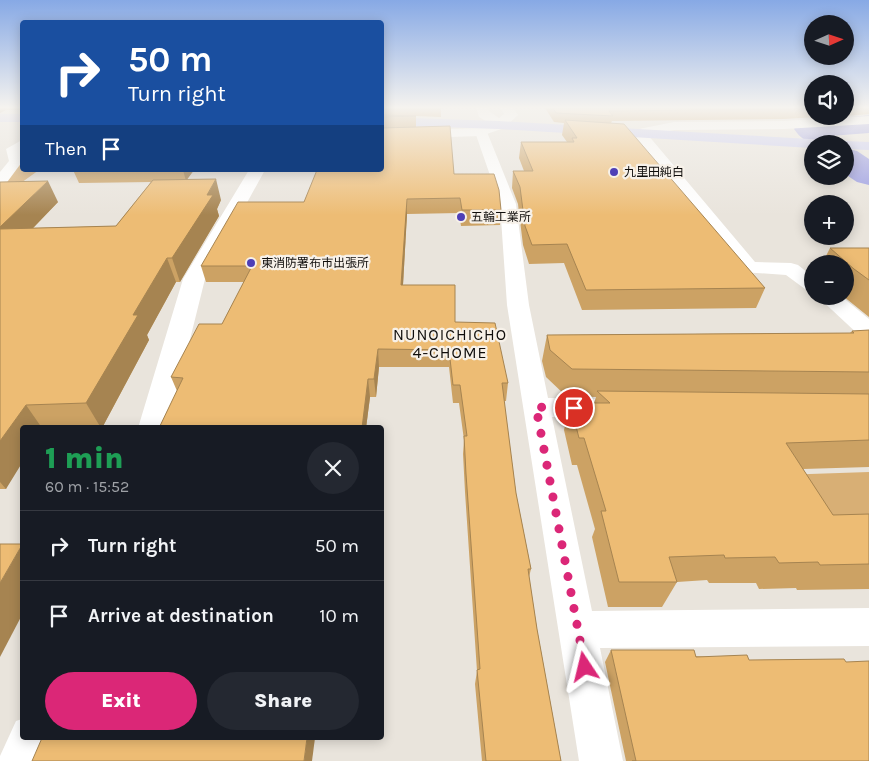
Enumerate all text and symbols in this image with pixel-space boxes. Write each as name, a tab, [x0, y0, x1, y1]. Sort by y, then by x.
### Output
north arrow	[804, 15, 854, 65]
map controls	[804, 15, 854, 305]
text: 50 m	[128, 39, 213, 80]
icon: right	[45, 40, 110, 105]
button: sound	[804, 75, 854, 125]
text: Turn right	[128, 81, 226, 107]
icon: arrive	[97, 135, 125, 163]
button: layers	[804, 135, 854, 185]
text: Then	[45, 138, 87, 160]
place label: 九里田純白	[624, 165, 684, 179]
marker: 九里田純白	[608, 166, 620, 178]
button: +	[804, 195, 854, 245]
place label: 五輪工業所	[471, 210, 531, 224]
marker: 五輪工業所	[455, 211, 467, 223]
button: −	[804, 255, 854, 305]
place label: 東消防署布市出張所	[261, 256, 369, 270]
marker: 東消防署布市出張所	[245, 257, 257, 269]
district label: NUNOICHICHO 4-CHOME	[393, 325, 507, 362]
pin	[553, 387, 595, 429]
icon: arrive	[560, 394, 588, 422]
text: 1 min	[45, 440, 124, 476]
button: close	[307, 442, 359, 494]
text: 60 m · 15:52	[45, 477, 129, 496]
icon: right	[45, 532, 73, 560]
text: Turn right	[88, 535, 177, 557]
text: 50 m	[315, 535, 359, 557]
icon: arrive	[45, 602, 73, 630]
text: Arrive at destination	[88, 605, 274, 627]
text: 10 m	[319, 605, 359, 627]
position arrow	[558, 640, 610, 692]
button: Exit	[45, 672, 197, 730]
button: Share	[207, 672, 359, 730]

